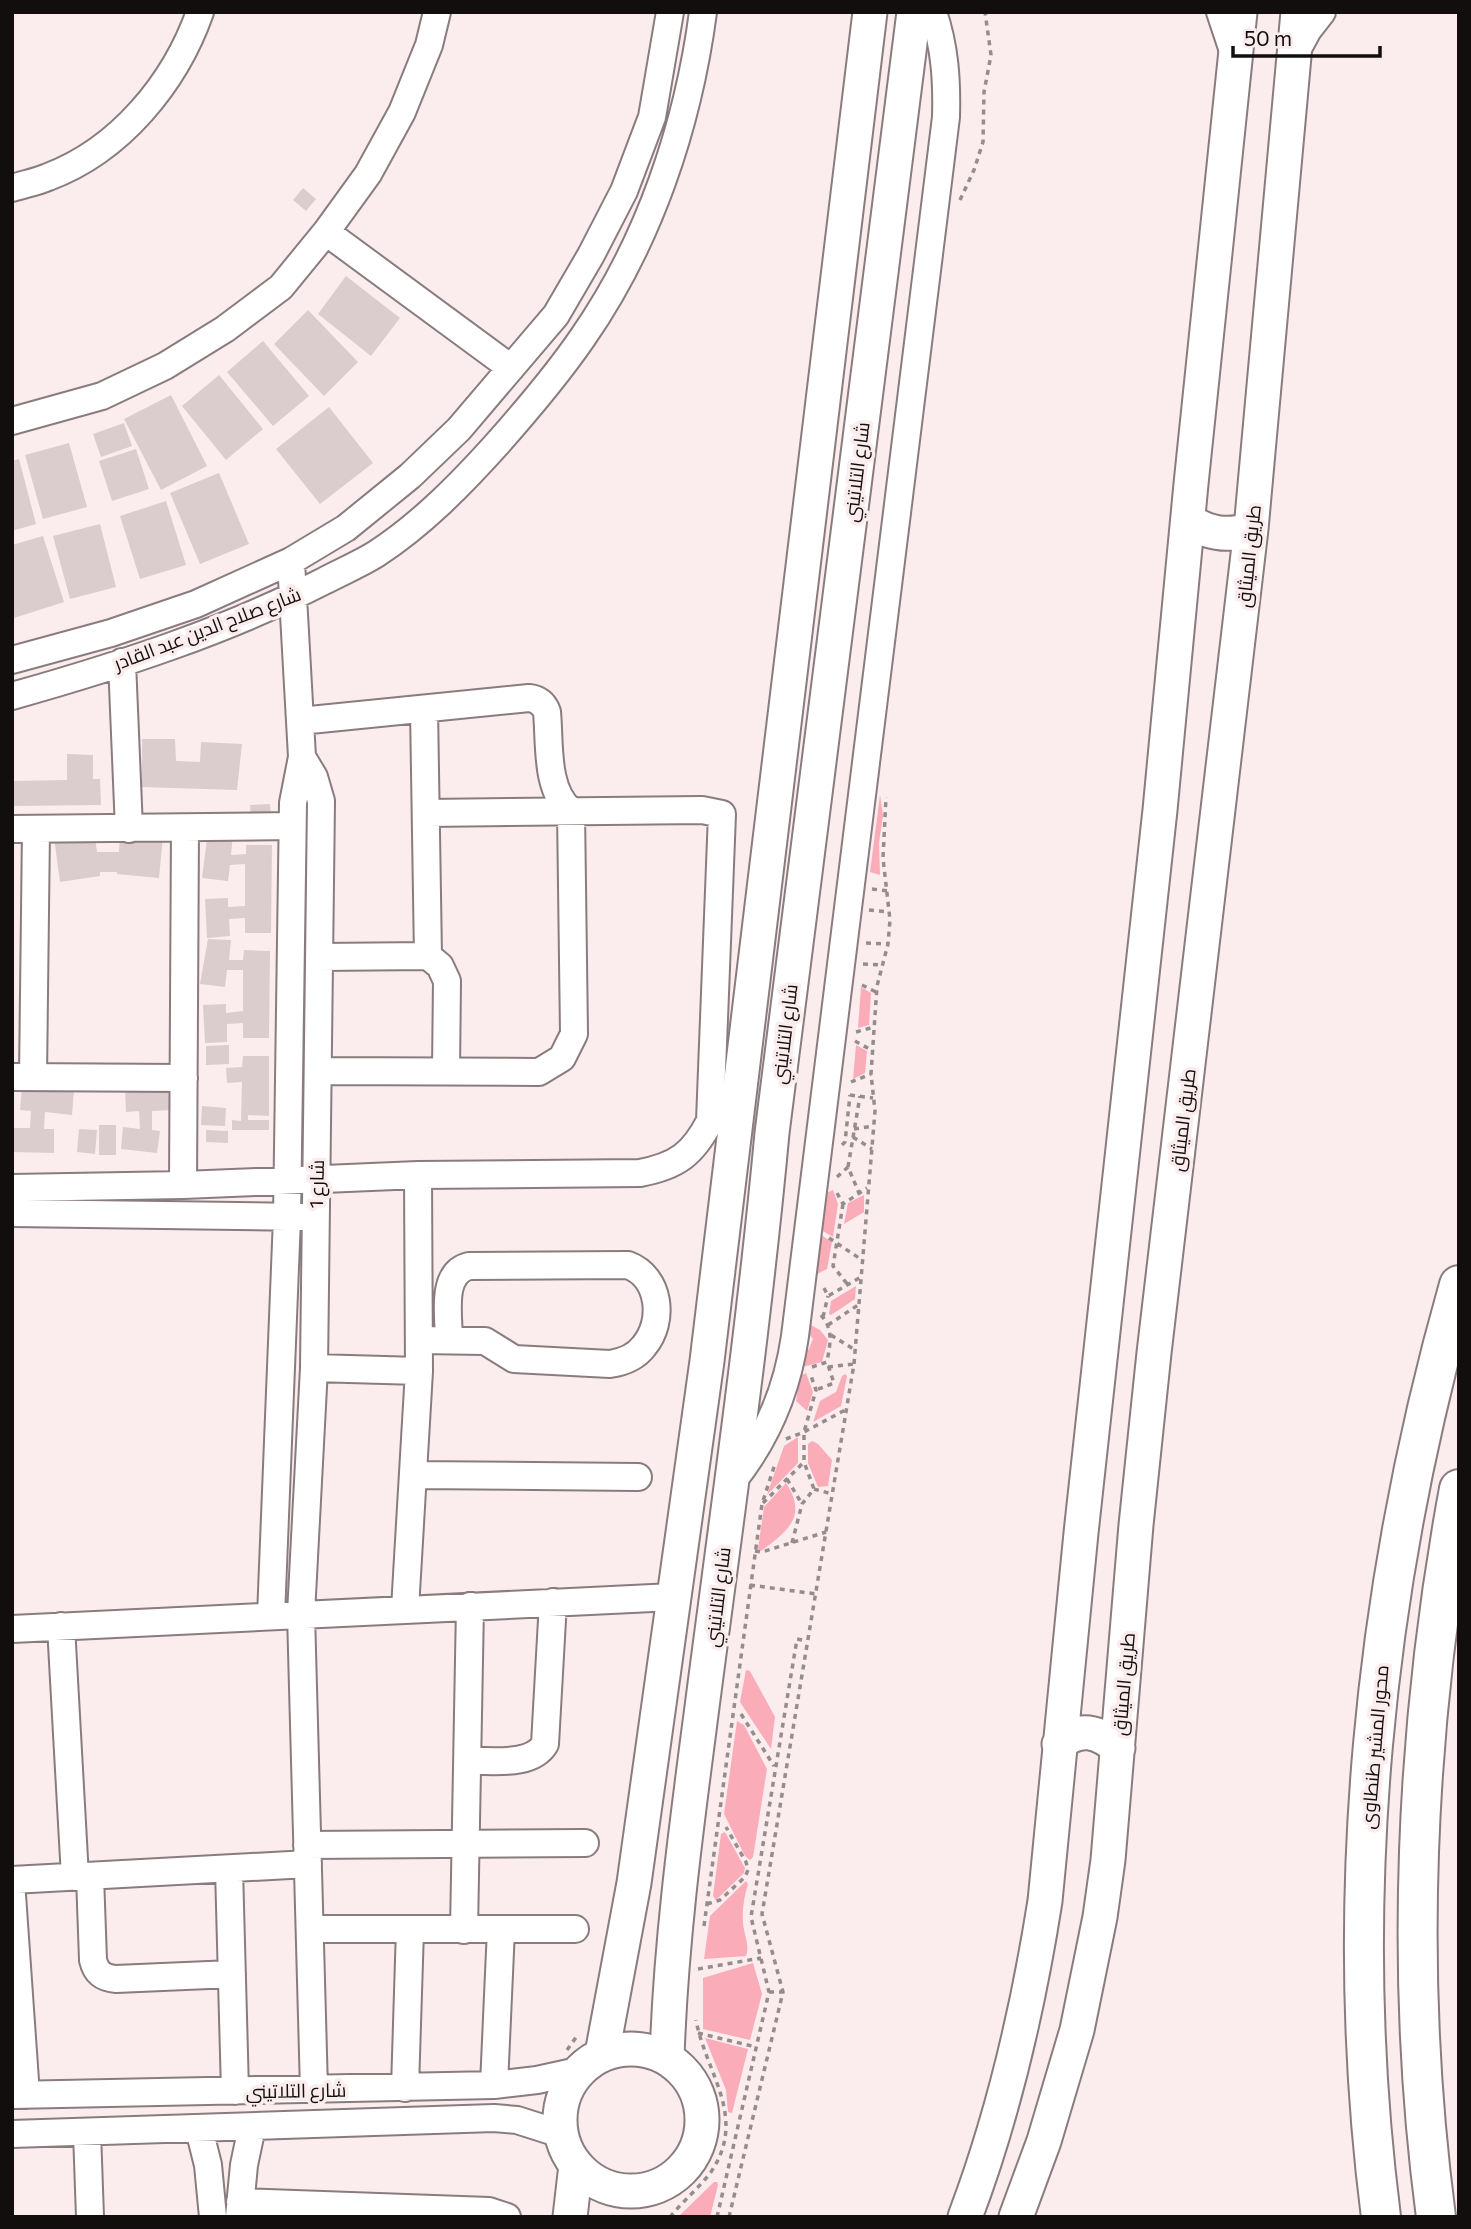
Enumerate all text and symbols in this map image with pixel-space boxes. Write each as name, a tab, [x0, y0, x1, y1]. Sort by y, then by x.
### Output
scale bar	[1233, 14, 1380, 58]
text: 50 m	[1244, 25, 1292, 50]
street label: شارع التلاتيني	[838, 421, 878, 524]
street label: طريق الميثاق	[1231, 503, 1267, 609]
street label: شارع صلاح الدين عبد القادر	[109, 582, 305, 678]
street label: شارع التلاتيني	[766, 983, 806, 1086]
street label: طريق الميثاق	[1164, 1067, 1202, 1173]
street label: شارع 1	[304, 1160, 331, 1209]
street label: شارع التلاتيني	[699, 1546, 739, 1649]
street label: طريق الميثاق	[1107, 1631, 1141, 1737]
street label: محور المشير طنطاوى	[1355, 1664, 1394, 1830]
street label: شارع التلاتيني	[245, 2078, 347, 2106]

